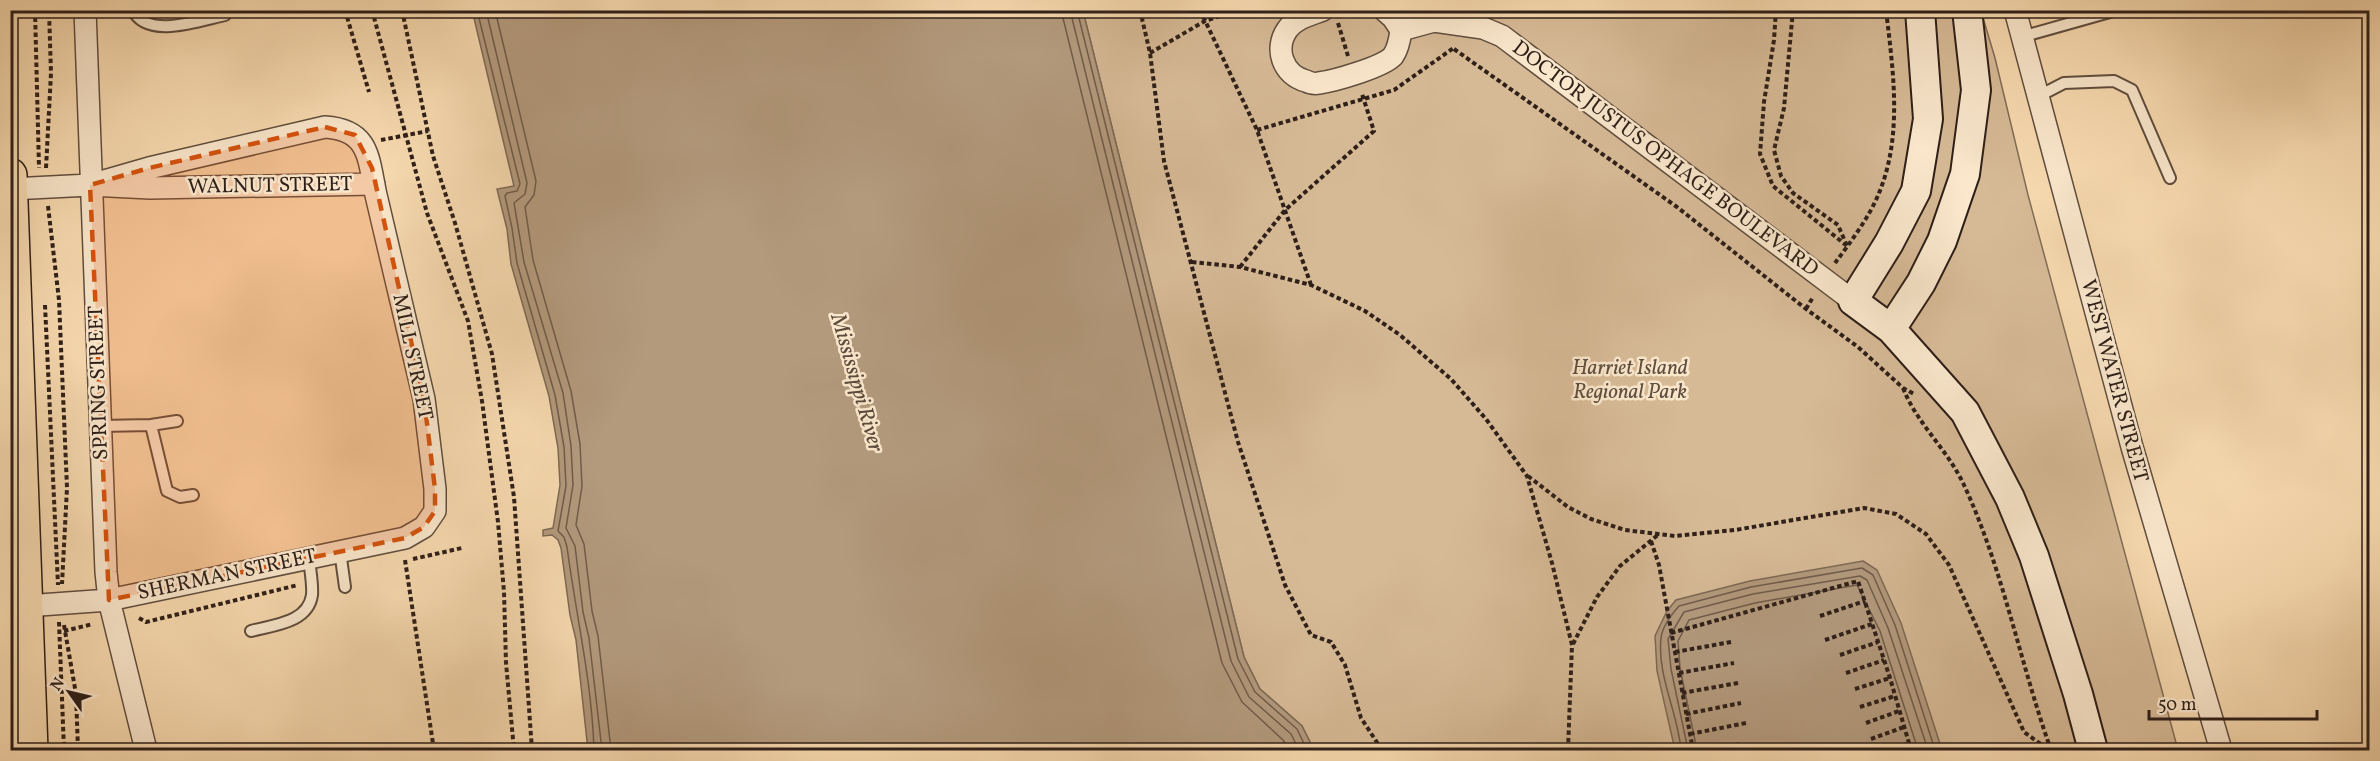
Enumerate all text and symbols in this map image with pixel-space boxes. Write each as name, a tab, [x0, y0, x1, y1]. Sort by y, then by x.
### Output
street label: DOCTOR JUSTUS OPHAGE BOULEVARD	[1506, 34, 1824, 284]
street label: WALNUT STREET	[187, 170, 353, 202]
street label: WEST WATER STREET	[2073, 276, 2155, 486]
street label: MILL STREET	[384, 291, 440, 423]
street label: SPRING STREET	[82, 305, 116, 461]
water label: Mississippi River	[821, 309, 891, 457]
park label: Harriet Island Regional Park	[1572, 354, 1688, 407]
street label: SHERMAN STREET	[135, 542, 319, 608]
north arrow	[39, 662, 99, 722]
text: N	[46, 673, 71, 696]
scale bar	[2149, 683, 2317, 721]
text: 50 m	[2158, 693, 2197, 718]

